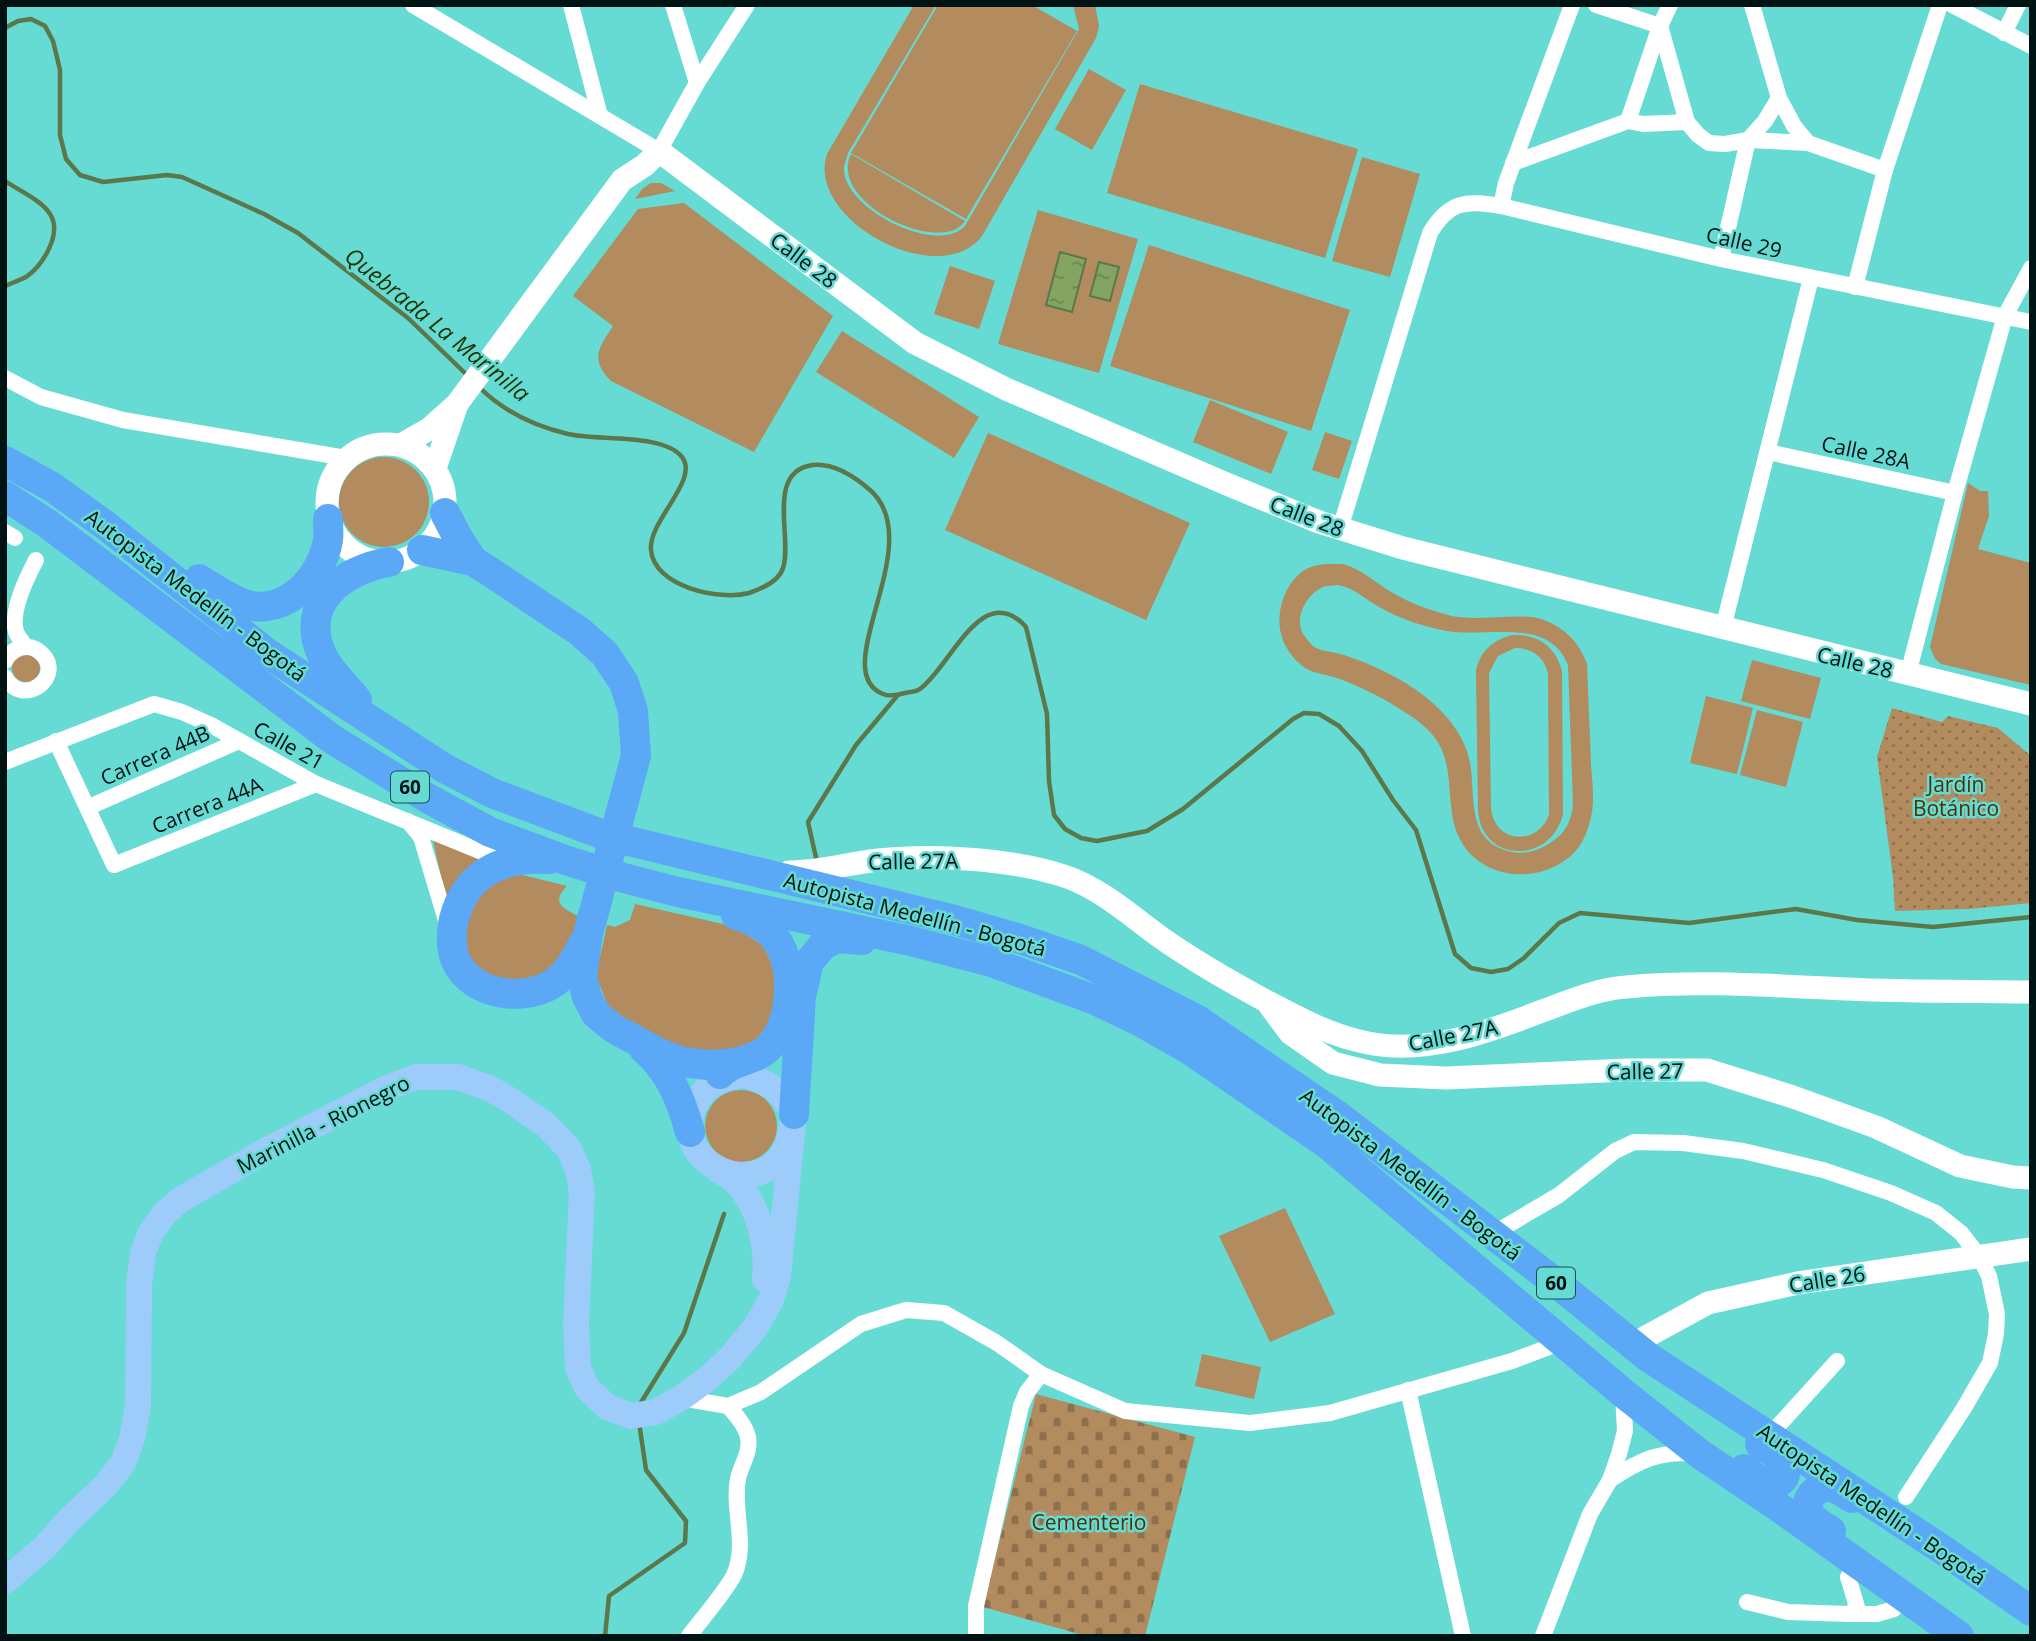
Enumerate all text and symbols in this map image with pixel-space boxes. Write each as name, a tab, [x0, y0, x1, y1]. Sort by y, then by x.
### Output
street label: Calle 29	[1703, 220, 1785, 264]
street label: Calle 28	[765, 226, 843, 294]
water label: Quebrada La Marinilla	[339, 239, 537, 409]
street label: Calle 28A	[1819, 429, 1914, 475]
street label: Calle 28	[1266, 489, 1348, 543]
street label: Autopista Medellín - Bogotá	[80, 503, 312, 687]
street label: Calle 28	[1814, 640, 1896, 684]
street label: Calle 21	[249, 714, 329, 776]
street label: Carrera 44B	[96, 718, 214, 792]
street label: Carrera 44A	[148, 770, 267, 840]
park label: Jardín Botánico	[1913, 770, 1999, 822]
road number: 60	[391, 772, 429, 802]
street label: Calle 27A	[868, 846, 959, 876]
street label: Autopista Medellín - Bogotá	[781, 866, 1049, 962]
street label: Calle 27A	[1406, 1013, 1501, 1057]
street label: Calle 27	[1606, 1056, 1684, 1086]
street label: Marinilla - Rionegro	[232, 1068, 414, 1180]
street label: Autopista Medellín - Bogotá	[1295, 1082, 1527, 1266]
street label: Calle 26	[1787, 1259, 1867, 1299]
road number: 60	[1537, 1268, 1575, 1298]
street label: Autopista Medellín - Bogotá	[1752, 1417, 1992, 1591]
park label: Cementerio	[1032, 1508, 1146, 1536]

